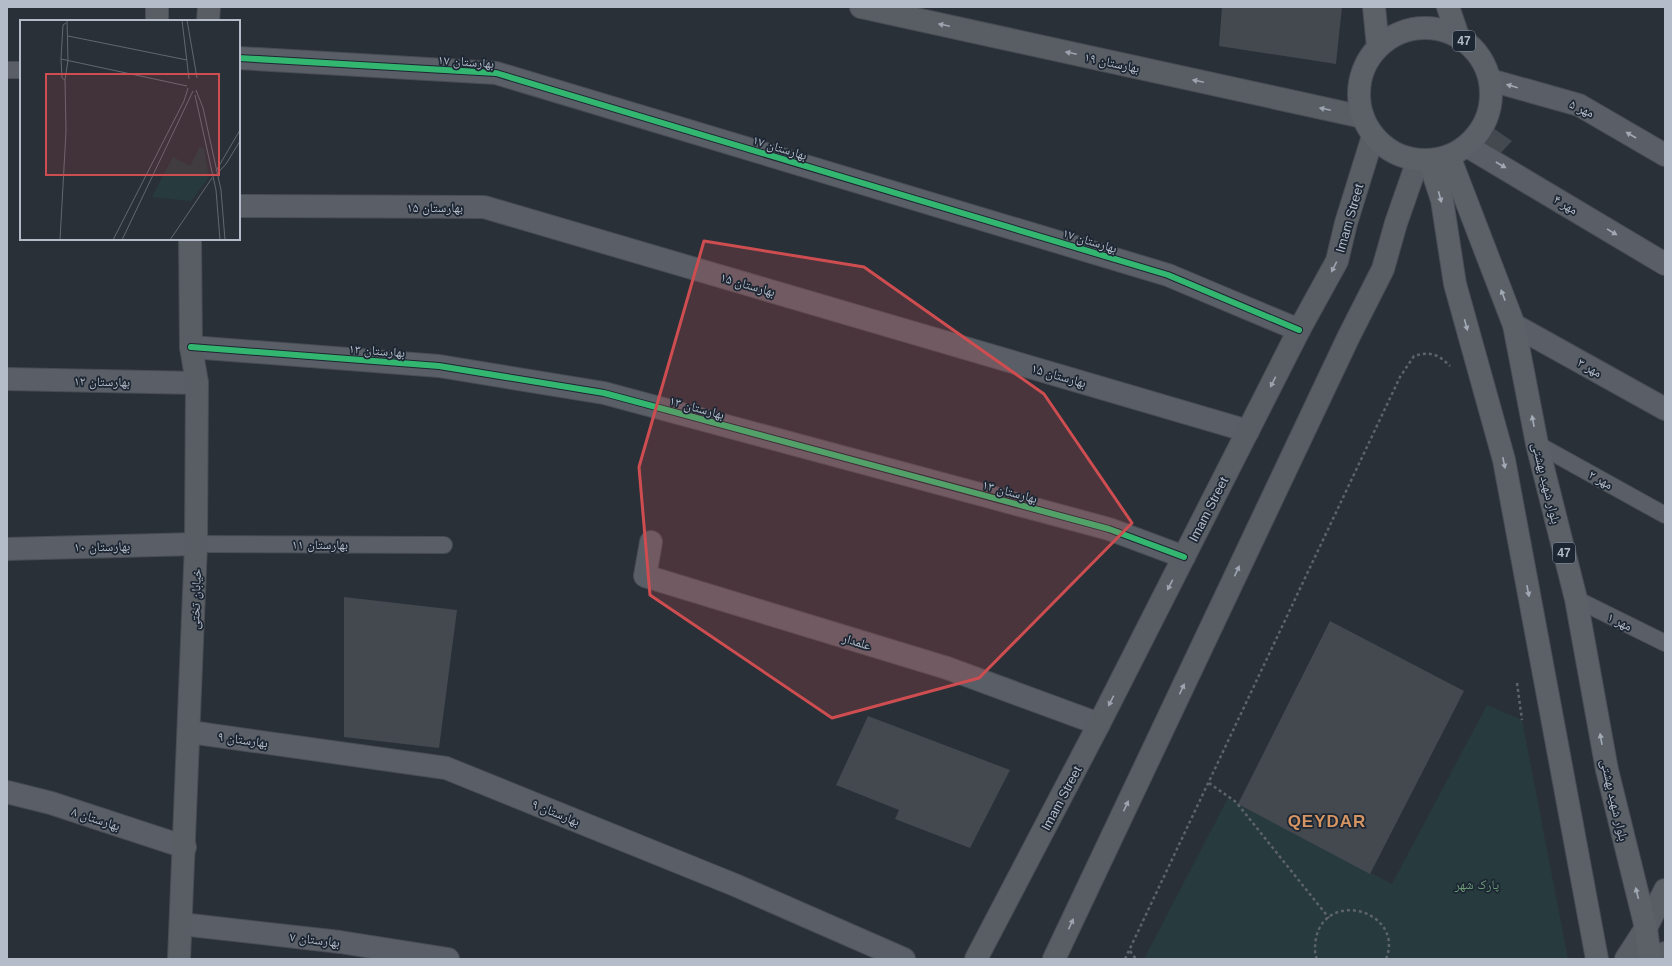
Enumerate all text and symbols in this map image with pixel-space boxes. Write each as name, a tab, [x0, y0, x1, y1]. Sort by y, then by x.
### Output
inset map	[20, 20, 240, 240]
one-way arrow	[938, 22, 950, 28]
road number: 47	[1453, 31, 1475, 51]
one-way arrow	[1065, 49, 1077, 55]
street label: بهارستان ۱۹	[1083, 49, 1141, 77]
street label: بهارستان ۱۷	[437, 52, 495, 72]
one-way arrow	[1192, 77, 1204, 83]
one-way arrow	[1506, 83, 1518, 89]
street label: مهر ۵	[1567, 96, 1597, 121]
one-way arrow	[1319, 105, 1331, 111]
one-way arrow	[1625, 131, 1637, 138]
street label: بهارستان ۱۷	[750, 132, 809, 164]
one-way arrow	[1495, 162, 1507, 169]
street label: Imam Street	[1333, 182, 1367, 254]
one-way arrow	[1438, 191, 1444, 204]
street label: مهر ۴	[1550, 191, 1581, 218]
street label: بهارستان ۱۵	[407, 200, 463, 216]
street label: بهارستان ۱۷	[1060, 225, 1119, 257]
one-way arrow	[1607, 228, 1617, 236]
one-way arrow	[1330, 261, 1337, 272]
street label: بهارستان ۱۵	[718, 270, 777, 300]
one-way arrow	[1499, 288, 1505, 300]
one-way arrow	[1463, 319, 1469, 331]
street label: بهارستان ۱۳	[348, 341, 406, 361]
street label: مهر ۳	[1574, 355, 1605, 381]
street label: بهارستان ۱۵	[1029, 361, 1088, 391]
street label: بهارستان ۱۲	[74, 374, 130, 390]
one-way arrow	[1270, 376, 1276, 387]
street label: بهارستان ۱۳	[667, 393, 726, 423]
one-way arrow	[1529, 415, 1535, 427]
street label: بلوار شهید بهشتی	[1528, 441, 1564, 526]
one-way arrow	[1502, 457, 1508, 470]
street label: مهر ۲	[1585, 467, 1616, 493]
street label: Imam Street	[1186, 474, 1231, 544]
street label: بهارستان ۱۳	[980, 477, 1039, 507]
street label: بهارستان ۱۱	[292, 537, 348, 553]
street label: بهارستان ۱۰	[74, 539, 130, 555]
road number: 47	[1553, 543, 1575, 563]
one-way arrow	[1234, 566, 1240, 577]
street label: خیابان تختی	[187, 568, 205, 630]
one-way arrow	[1166, 579, 1173, 591]
one-way arrow	[1526, 585, 1532, 597]
street label: مهر ۱	[1605, 609, 1635, 635]
street label: علمدار	[839, 630, 874, 654]
one-way arrow	[1179, 683, 1185, 694]
one-way arrow	[1108, 695, 1114, 707]
street label: بهارستان ۹	[217, 729, 269, 751]
one-way arrow	[1598, 733, 1604, 746]
street label: بلوار شهید بهشتی	[1597, 758, 1631, 843]
street label: Imam Street	[1038, 763, 1085, 833]
street label: بهارستان ۹	[529, 796, 582, 830]
one-way arrow	[1123, 801, 1129, 812]
street label: بهارستان ۸	[69, 804, 122, 834]
district label: QEYDAR	[1288, 812, 1366, 831]
park label: پارک شهر	[1454, 877, 1499, 893]
one-way arrow	[1634, 887, 1640, 899]
one-way arrow	[1068, 918, 1074, 929]
street label: بهارستان ۷	[289, 929, 341, 951]

